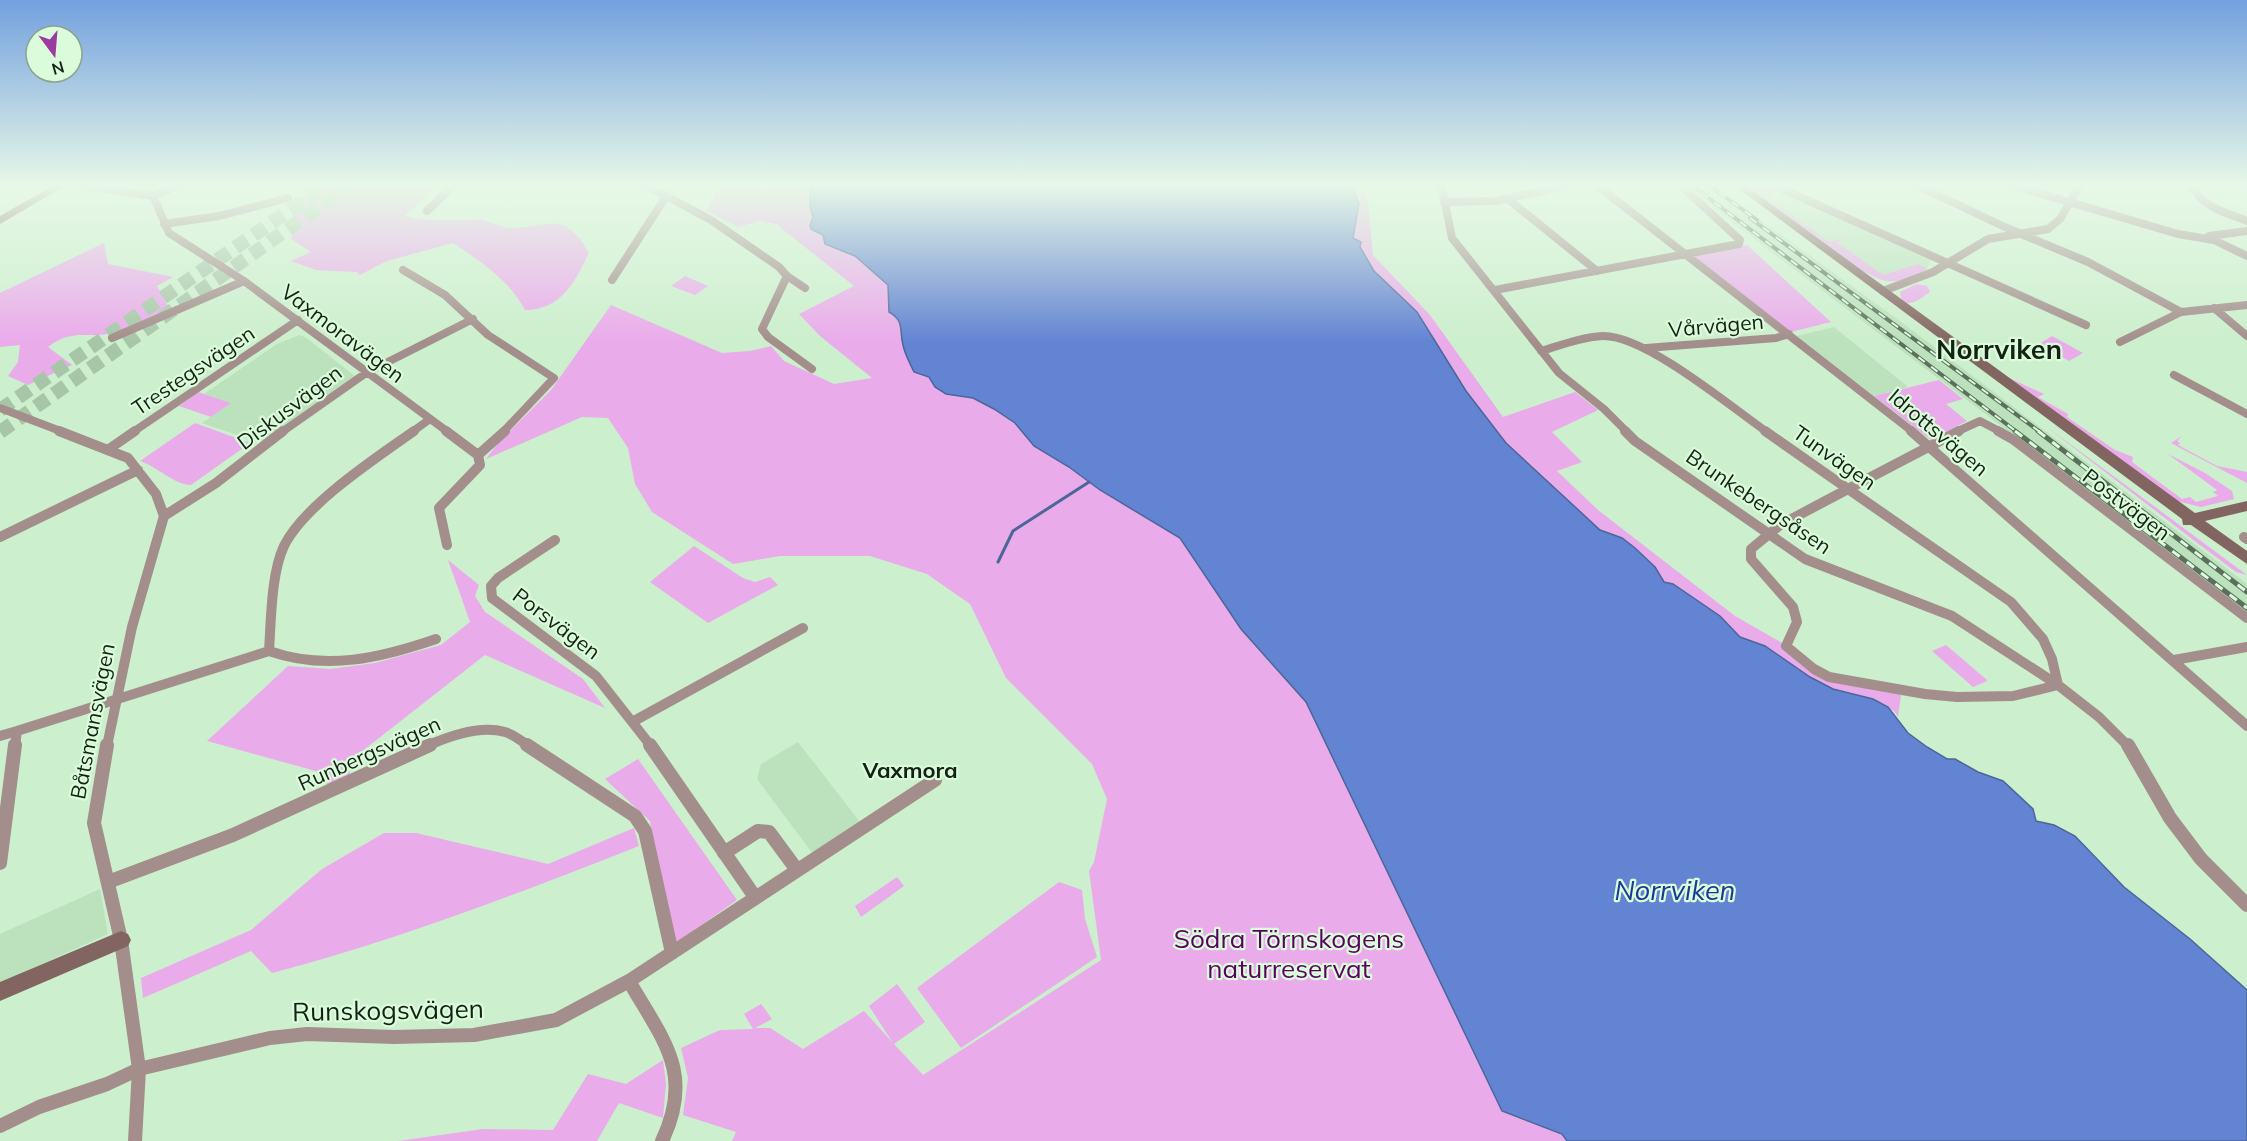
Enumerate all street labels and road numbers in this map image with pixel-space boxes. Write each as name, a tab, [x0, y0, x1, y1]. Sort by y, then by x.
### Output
street label: Vaxmoravägen	[276, 278, 410, 388]
street label: Vårvägen	[1667, 308, 1765, 342]
street label: Trestegsvägen	[127, 320, 259, 420]
street label: Diskusvägen	[232, 359, 346, 455]
street label: Idrottsvägen	[1884, 383, 1994, 481]
street label: Tunvägen	[1788, 419, 1882, 495]
street label: Brunkebergsåsen	[1681, 443, 1837, 559]
street label: Postvägen	[2078, 463, 2176, 545]
street label: Porsvägen	[508, 582, 606, 664]
street label: Båtsmansvägen	[64, 641, 120, 801]
street label: Runbergsvägen	[294, 710, 444, 796]
street label: Runskogsvägen	[292, 992, 484, 1028]

